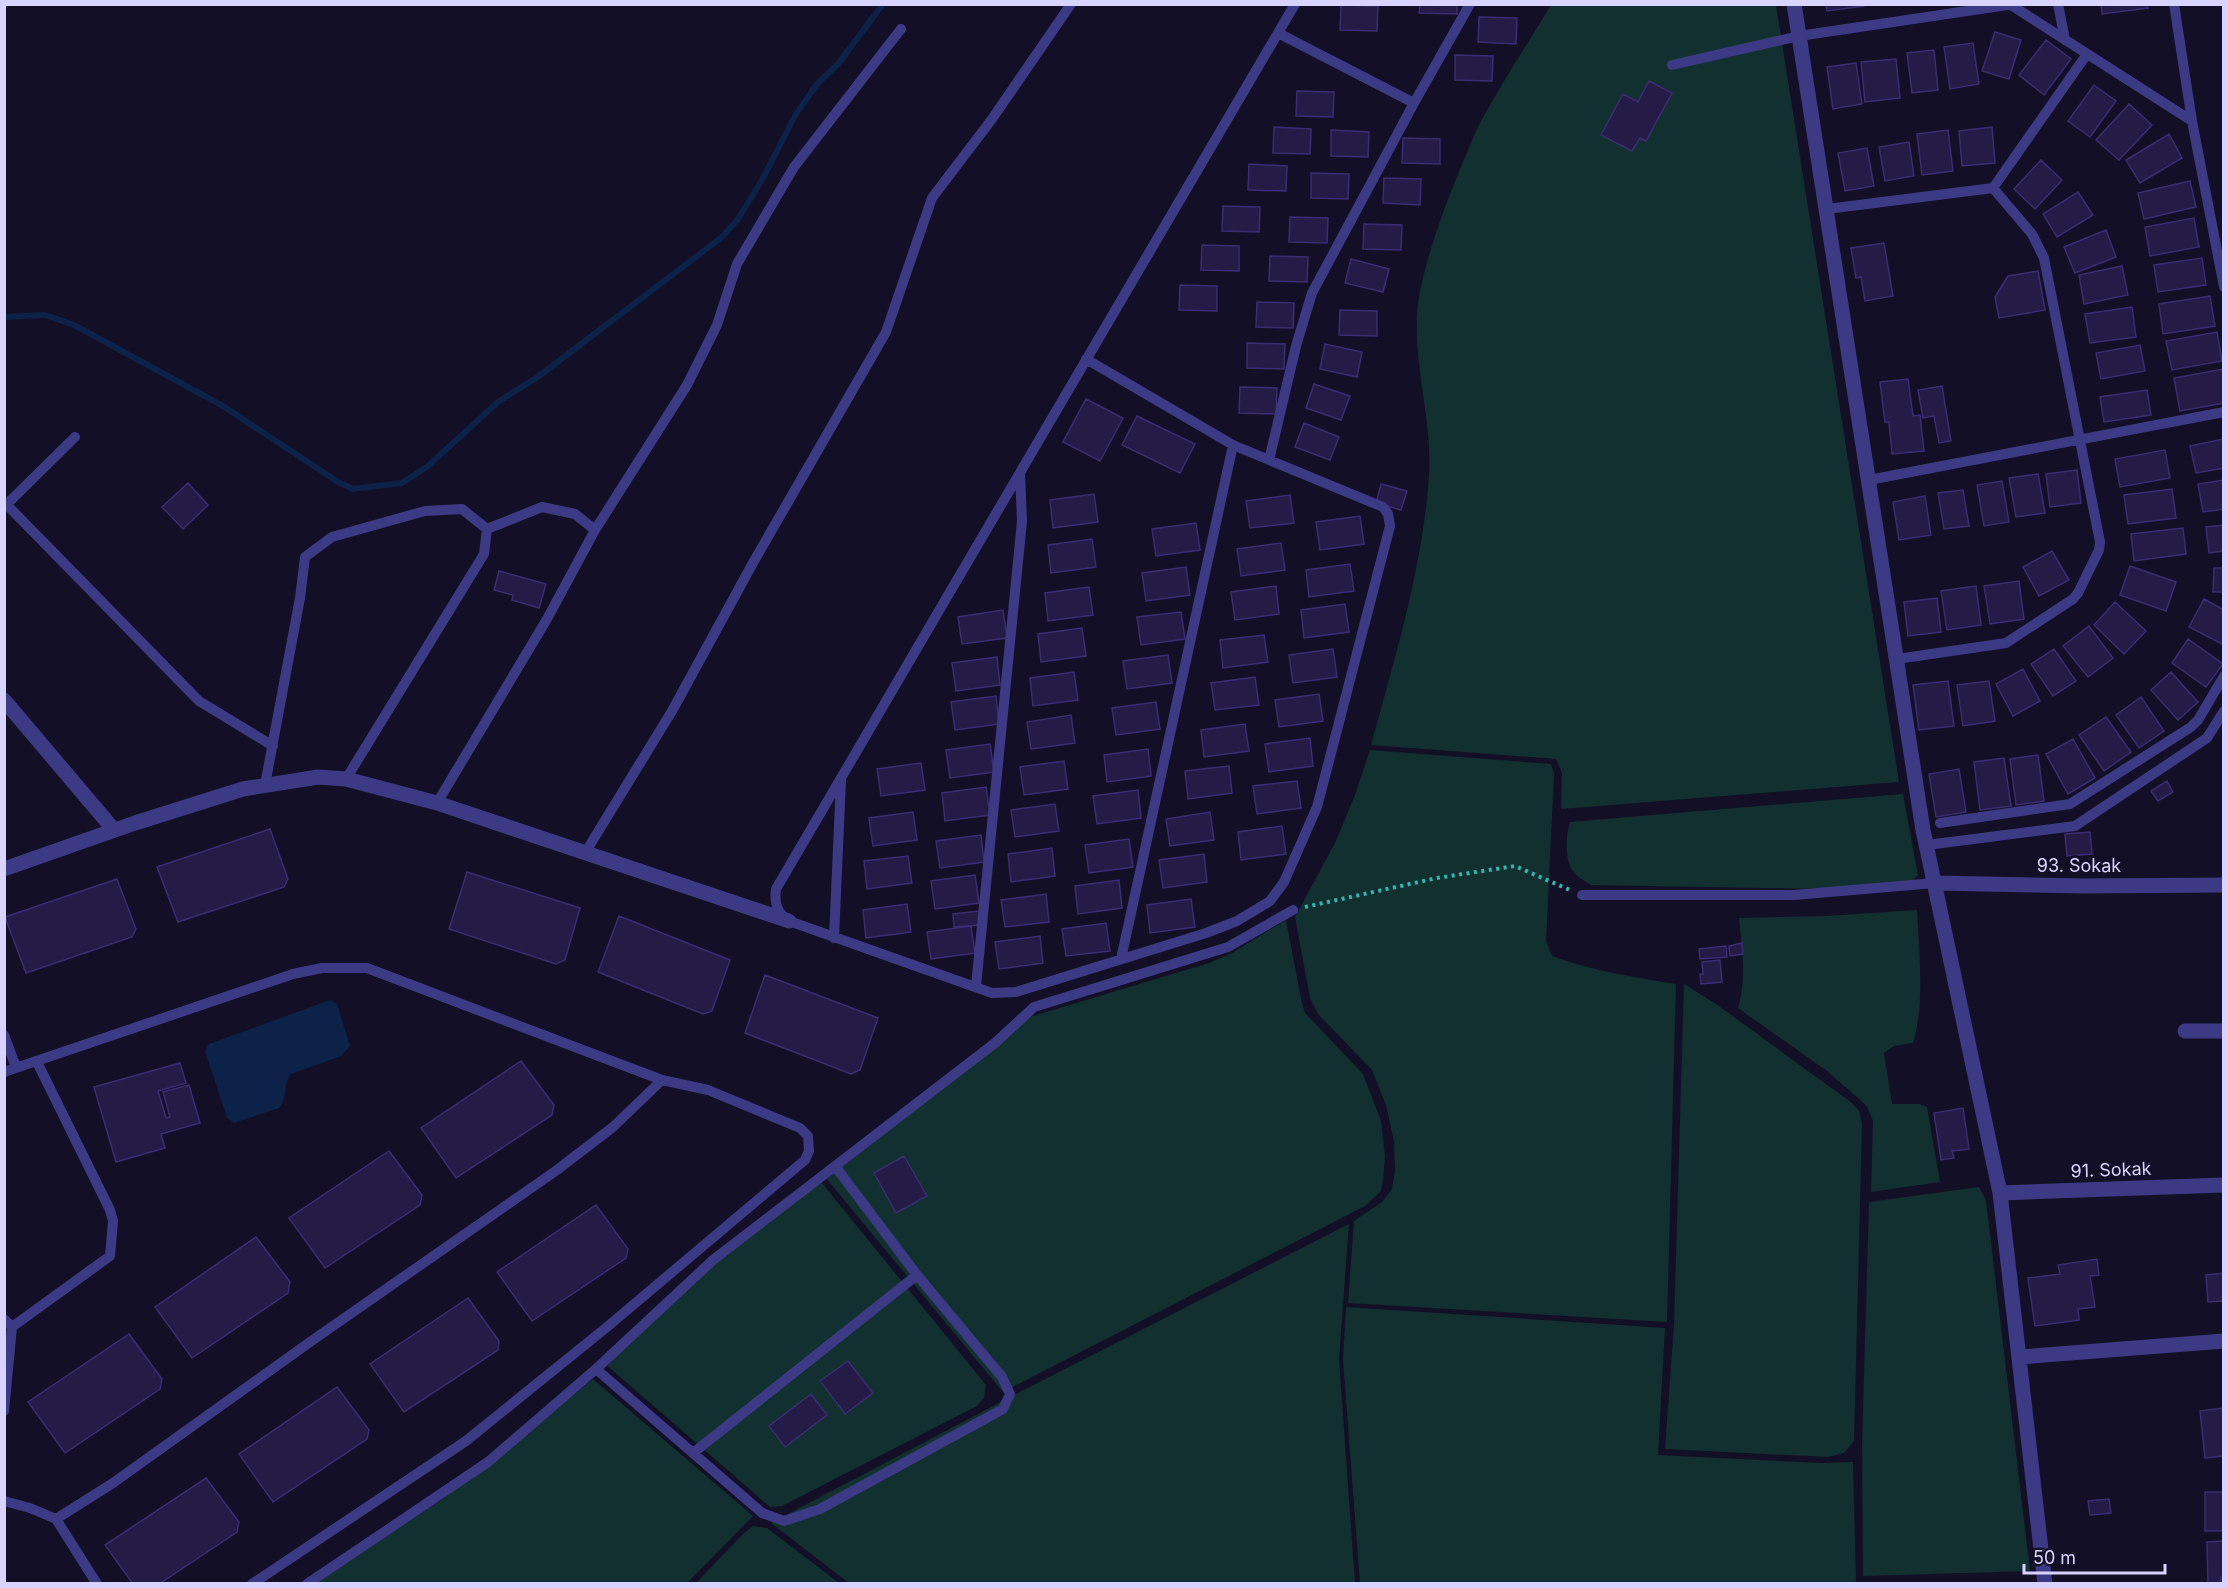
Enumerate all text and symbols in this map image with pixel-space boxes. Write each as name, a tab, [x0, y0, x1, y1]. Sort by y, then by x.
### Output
street label: 93. Sokak	[2037, 855, 2121, 876]
street label: 91. Sokak	[2070, 1158, 2152, 1181]
scale bar	[2024, 1537, 2165, 1575]
text: 50 m	[2033, 1547, 2076, 1568]

